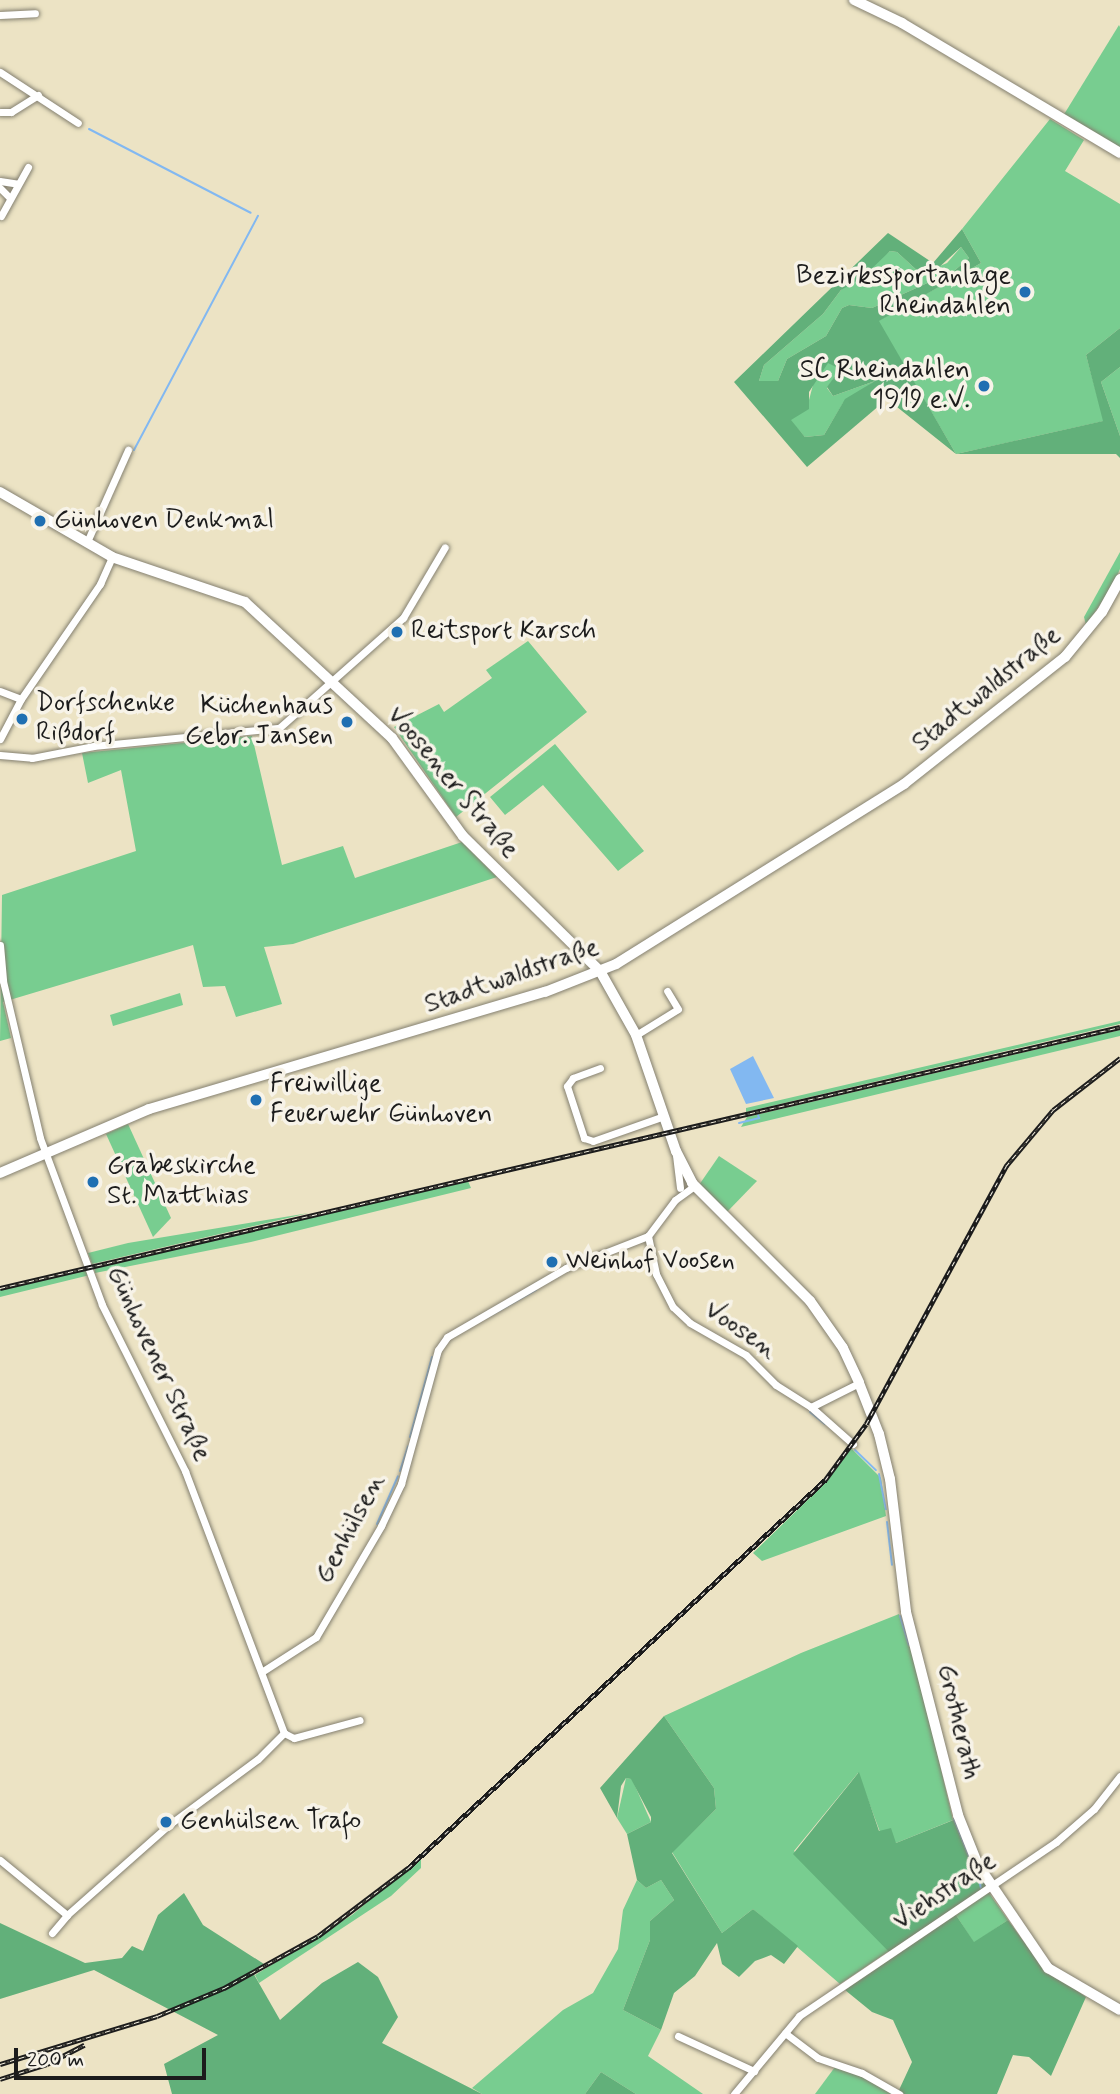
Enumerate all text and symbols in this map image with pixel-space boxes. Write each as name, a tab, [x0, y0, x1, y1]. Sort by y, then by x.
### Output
place label: Bezirkssportanlage Rheindahlen	[796, 261, 1011, 322]
marker: Bezirkssportanlage Rheindahlen	[1017, 284, 1033, 300]
place label: SC Rheindahlen 1919 e.V.	[802, 355, 970, 416]
marker: SC Rheindahlen 1919 e.V.	[976, 378, 992, 394]
place label: Günhoven Denkmal	[54, 505, 262, 537]
marker: Günhoven Denkmal	[32, 513, 48, 529]
place label: Reitsport Karsch	[411, 616, 598, 648]
street label: Stadtwaldstraße	[906, 621, 1068, 759]
marker: Reitsport Karsch	[389, 624, 405, 640]
place label: Dorfschenke Rißdorf	[36, 688, 175, 750]
place label: Küchenhaus Gebr. Jansen	[185, 691, 333, 752]
street label: Voosener Straße	[379, 701, 525, 865]
marker: Dorfschenke Rißdorf	[14, 711, 30, 727]
marker: Küchenhaus Gebr. Jansen	[339, 714, 355, 730]
street label: Stadtwaldstraße	[421, 933, 603, 1021]
place label: Freiwillige Feuerwehr Günhoven	[270, 1069, 492, 1130]
marker: Freiwillige Feuerwehr Günhoven	[248, 1092, 264, 1108]
place label: Grabeskirche St. Matthias	[107, 1151, 256, 1212]
marker: Grabeskirche St. Matthias	[85, 1174, 101, 1190]
place label: Weinhof Voosen	[566, 1246, 743, 1278]
marker: Weinhof Voosen	[544, 1254, 560, 1270]
street label: Günhovener Straße	[99, 1261, 217, 1467]
street label: Voosen	[698, 1295, 782, 1367]
street label: Genhülsen	[309, 1469, 393, 1589]
street label: Grotherath	[930, 1661, 986, 1783]
place label: Genhülsen Trafo	[180, 1806, 361, 1838]
marker: Genhülsen Trafo	[158, 1814, 174, 1830]
street label: Viehstraße	[888, 1846, 1002, 1938]
scale bar	[18, 2035, 210, 2078]
text: 200 m	[27, 2046, 84, 2074]

